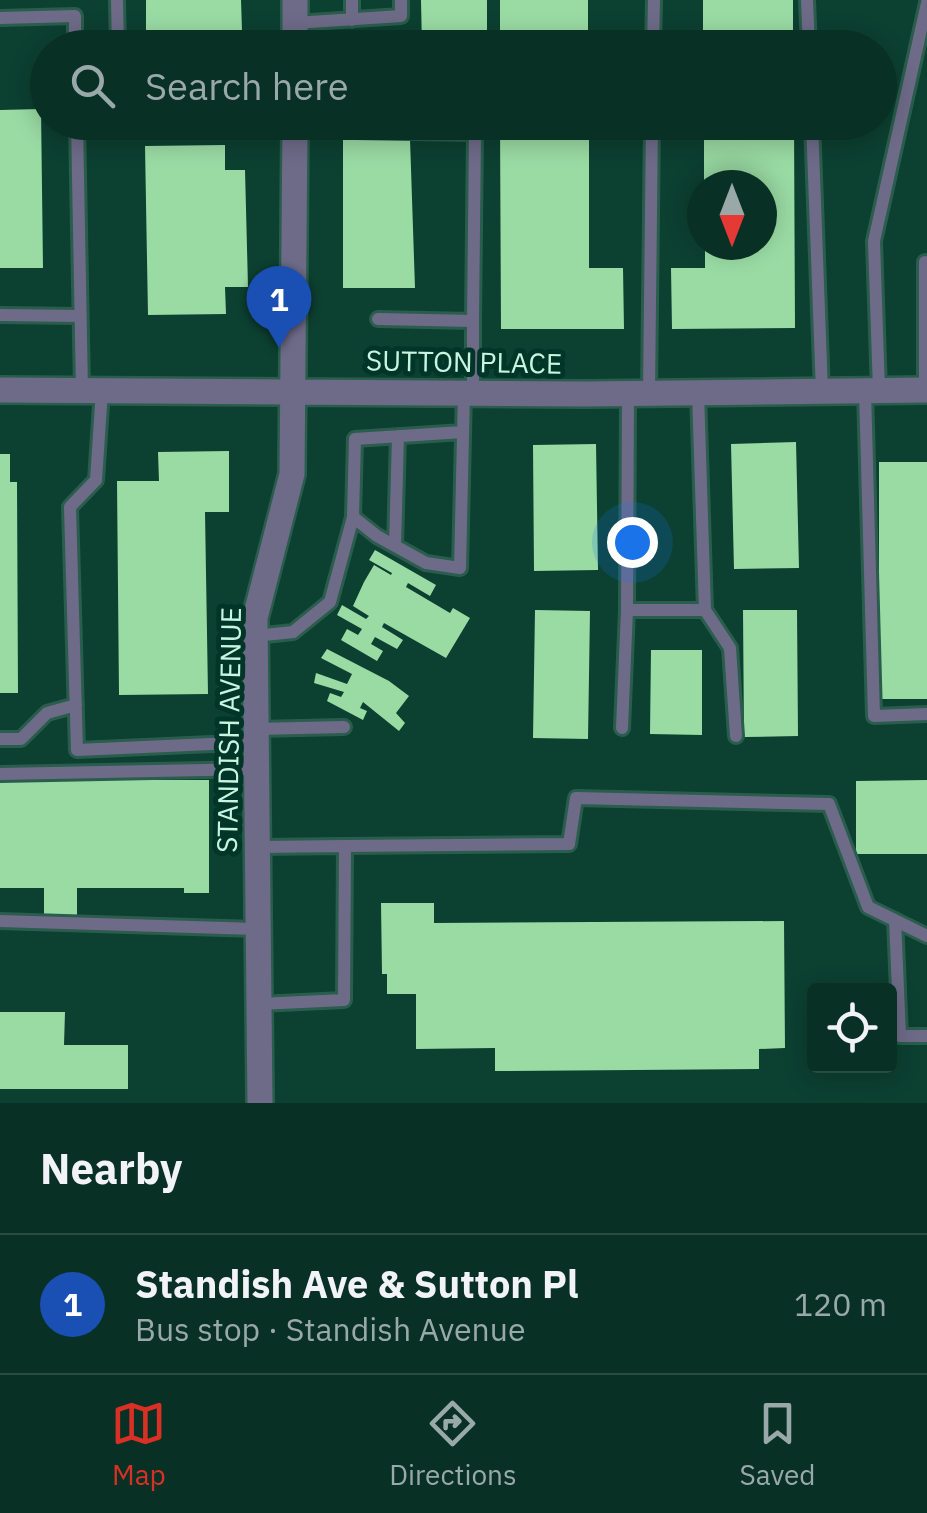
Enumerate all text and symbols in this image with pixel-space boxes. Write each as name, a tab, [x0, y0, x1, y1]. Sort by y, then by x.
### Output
search box	[30, 30, 897, 140]
icon: search	[65, 58, 120, 113]
text: Search here	[145, 61, 349, 110]
north arrow	[687, 170, 777, 260]
pin: 1	[246, 266, 312, 348]
street label: SUTTON PLACE	[366, 341, 563, 382]
your location	[607, 517, 658, 568]
street label: STANDISH AVENUE	[208, 607, 249, 853]
map controls	[807, 983, 897, 1073]
button: locate	[807, 983, 897, 1073]
text: Nearby	[40, 1141, 182, 1196]
text: Standish Ave & Sutton Pl	[135, 1259, 578, 1308]
text: 1	[63, 1283, 82, 1325]
text: 120 m	[794, 1283, 887, 1325]
text: Bus stop · Standish Avenue	[135, 1308, 526, 1350]
tab: Map	[111, 1396, 166, 1493]
tab: Directions	[389, 1396, 517, 1493]
tab: Saved	[739, 1396, 816, 1493]

